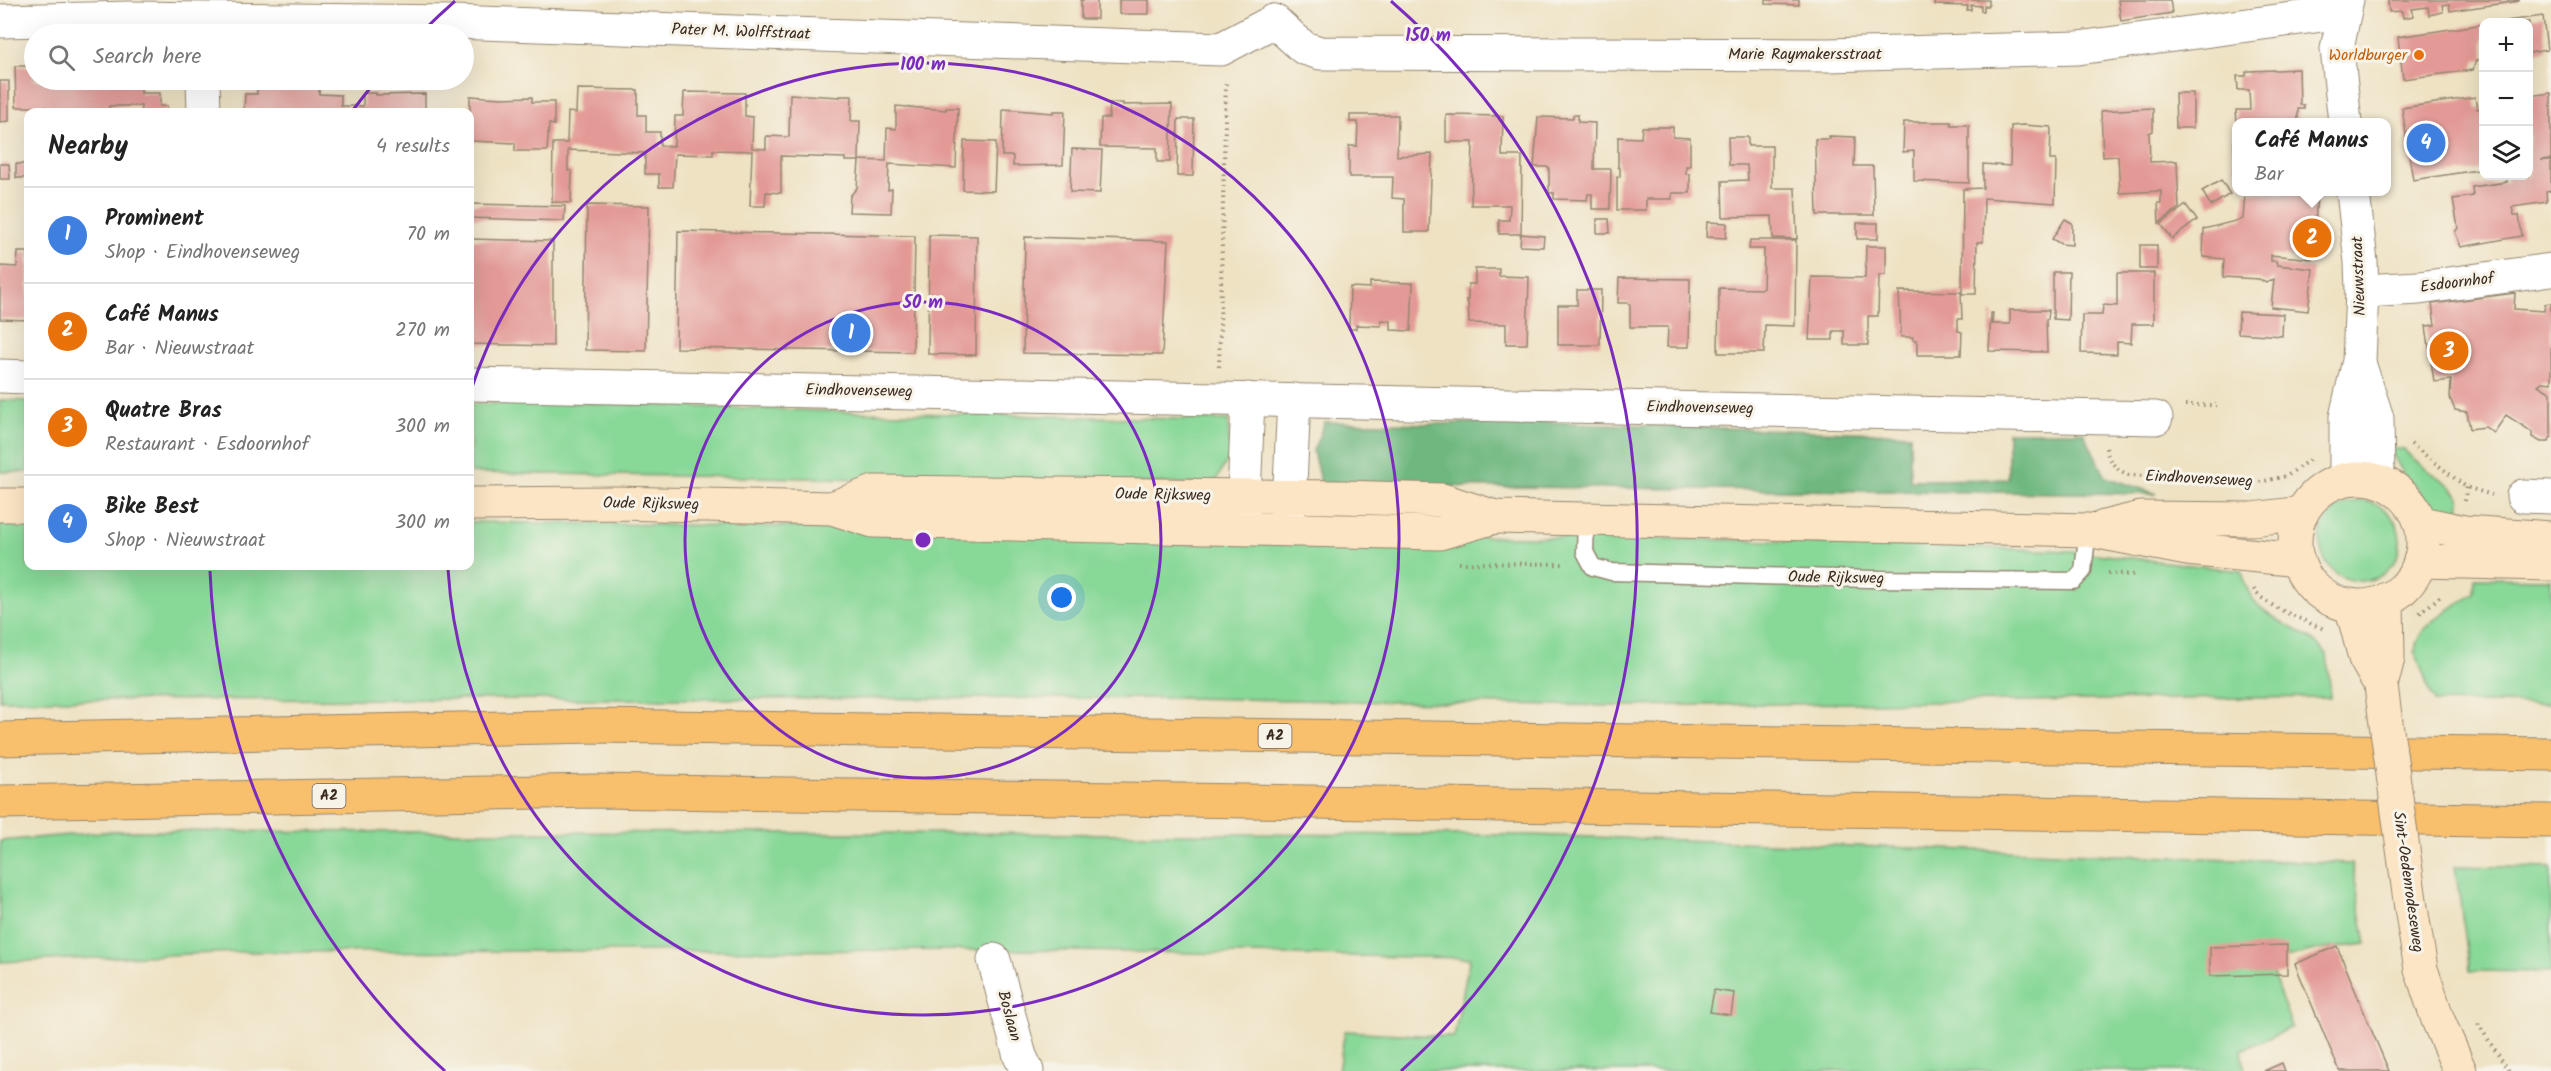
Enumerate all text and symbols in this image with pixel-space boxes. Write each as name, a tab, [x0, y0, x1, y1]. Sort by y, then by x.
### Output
street label: Pater M. Wolffstraat	[671, 17, 812, 47]
map controls	[2479, 18, 2533, 180]
button: +	[2479, 18, 2533, 72]
text: 150 m	[1405, 22, 1451, 51]
search box	[24, 24, 474, 90]
text: Search here	[93, 40, 201, 75]
icon: search	[45, 41, 78, 74]
street label: Marie Raymakersstraat	[1728, 42, 1883, 67]
place label: Worldburger	[2329, 43, 2409, 68]
marker: Worldburger	[2412, 48, 2426, 62]
text: 100 m	[900, 51, 946, 80]
button: −	[2479, 72, 2533, 126]
popup	[2232, 118, 2391, 196]
pin: 4	[2406, 120, 2446, 166]
text: Café Manus	[2255, 124, 2368, 159]
text: Nearby	[48, 126, 128, 168]
button: layers	[2479, 126, 2533, 180]
text: 4 results	[376, 131, 450, 163]
text: Bar	[2255, 159, 2283, 191]
text: Prominent	[105, 202, 204, 237]
pin: 2	[2292, 216, 2332, 260]
text: 1	[64, 219, 71, 251]
text: 70 m	[407, 219, 450, 251]
street label: Nieuwstraat	[2345, 235, 2373, 316]
text: Shop · Eindhovenseweg	[105, 237, 300, 269]
street label: Esdoornhof	[2419, 266, 2497, 300]
text: 50 m	[902, 289, 943, 318]
text: Café Manus	[105, 298, 219, 333]
pin: 1	[832, 310, 870, 356]
text: 2	[62, 315, 73, 347]
text: 270 m	[395, 315, 450, 347]
pin: 3	[2430, 328, 2468, 374]
text: Bar · Nieuwstraat	[105, 333, 254, 365]
street label: Eindhovenseweg	[805, 378, 913, 404]
text: Quatre Bras	[105, 394, 222, 429]
street label: Eindhovenseweg	[1646, 395, 1754, 421]
text: 3	[62, 411, 73, 443]
text: 300 m	[395, 411, 450, 443]
text: Restaurant · Esdoornhof	[105, 429, 309, 461]
street label: Eindhovenseweg	[2145, 464, 2253, 494]
street label: Oude Rijksweg	[1115, 482, 1211, 508]
text: Bike Best	[105, 490, 199, 525]
street label: Oude Rijksweg	[603, 491, 699, 517]
text: 4	[62, 507, 73, 539]
text: 300 m	[395, 507, 450, 539]
text: Shop · Nieuwstraat	[105, 525, 266, 557]
centre of rings	[913, 530, 933, 550]
street label: Oude Rijksweg	[1788, 565, 1884, 591]
your location	[1047, 583, 1076, 612]
road number: A2	[1258, 724, 1292, 748]
road number: A2	[312, 784, 346, 808]
street label: Sint-Oedenrodeseweg	[2386, 810, 2430, 954]
street label: Boslaan	[990, 988, 1028, 1044]

